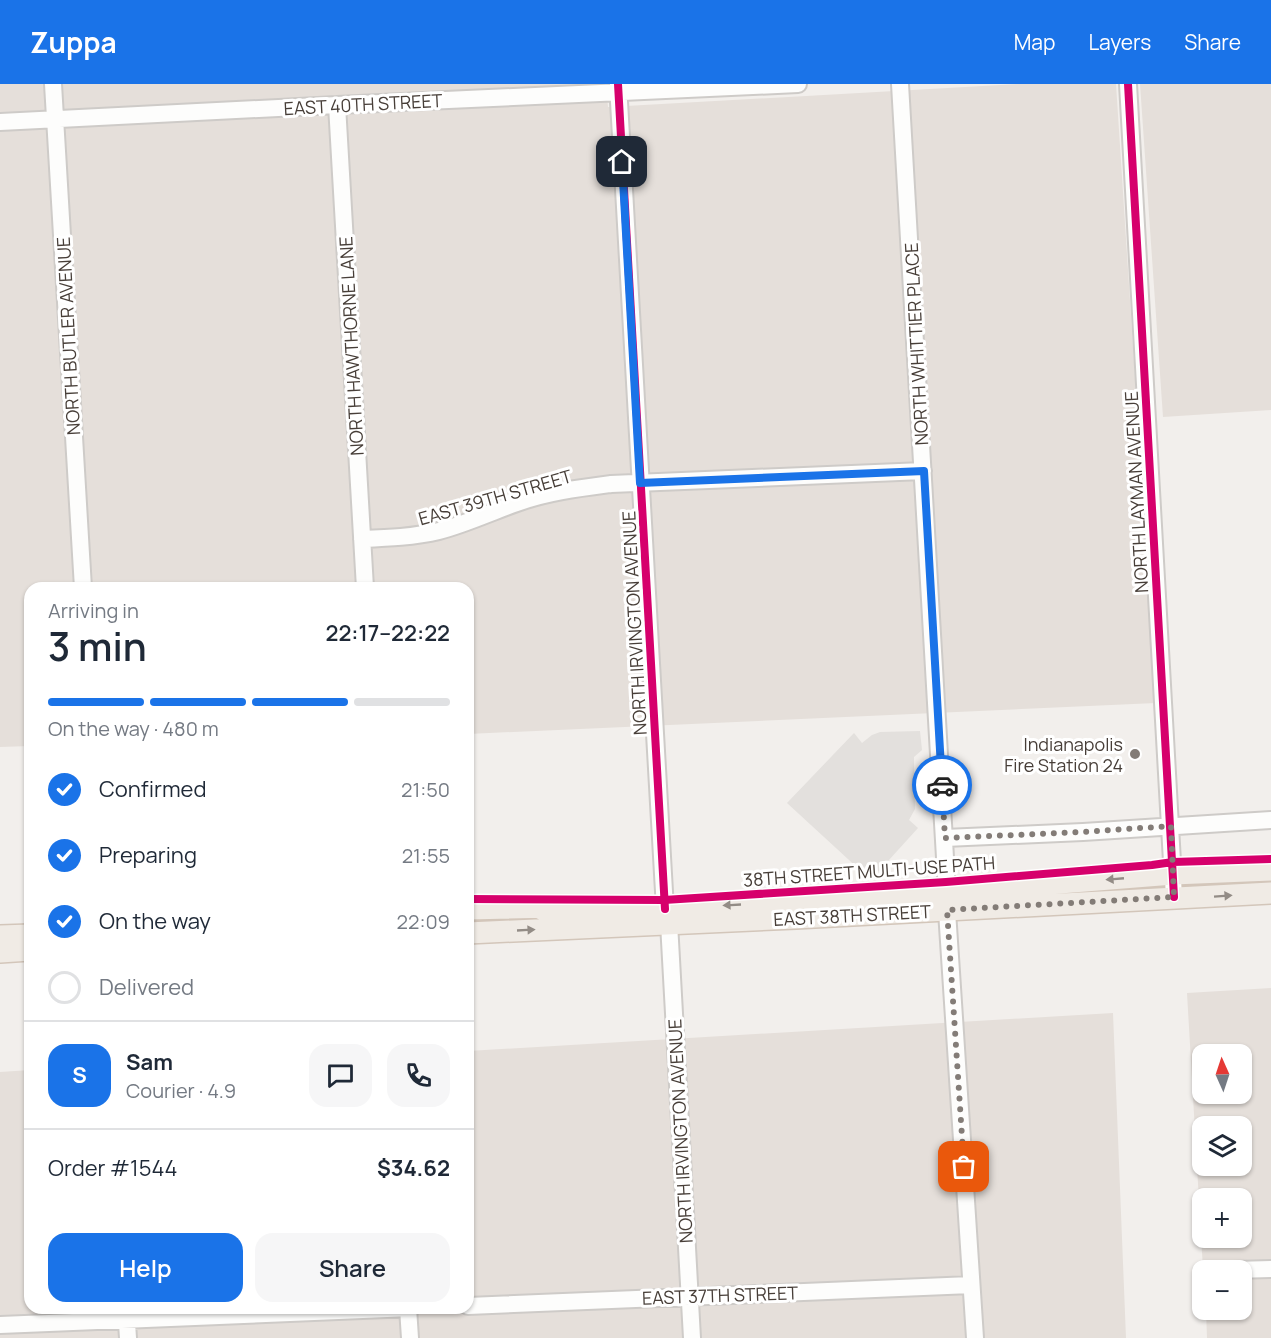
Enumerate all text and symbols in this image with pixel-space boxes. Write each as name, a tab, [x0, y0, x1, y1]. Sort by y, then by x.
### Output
text: Zuppa	[30, 23, 117, 61]
text: Map	[1014, 28, 1055, 56]
text: Layers	[1088, 28, 1151, 56]
text: Share	[1184, 28, 1241, 56]
street label: EAST 40TH STREET	[283, 88, 443, 120]
pin	[596, 136, 647, 187]
icon: home	[605, 145, 638, 178]
street label: NORTH BUTLER AVENUE	[51, 236, 85, 436]
street label: NORTH HAWTHORNE LANE	[333, 236, 369, 456]
street label: NORTH WHITTIER PLACE	[899, 242, 933, 446]
street label: NORTH LAYMAN AVENUE	[1119, 391, 1153, 593]
street label: EAST 39TH STREET	[416, 464, 575, 530]
street label: NORTH IRVINGTON AVENUE	[616, 510, 652, 736]
text: Arriving in	[48, 597, 139, 624]
text: 22:17–22:22	[326, 618, 450, 648]
text: 3 min	[48, 619, 147, 673]
text: On the way · 480 m	[48, 715, 219, 742]
place label: Indianapolis Fire Station 24	[1004, 732, 1123, 777]
marker: Indianapolis Fire Station 24	[1128, 747, 1142, 761]
courier	[912, 755, 972, 815]
icon: car	[926, 769, 959, 802]
icon: check	[48, 773, 81, 806]
text: Confirmed	[99, 774, 207, 804]
text: 21:50	[401, 776, 450, 803]
icon: check	[48, 839, 81, 872]
text: Preparing	[99, 840, 197, 870]
text: 21:55	[402, 842, 450, 869]
street label: 38TH STREET MULTI-USE PATH	[742, 850, 996, 892]
one-way arrow	[1105, 874, 1124, 884]
one-way arrow	[1213, 891, 1232, 901]
street label: EAST 38TH STREET	[773, 899, 932, 931]
one-way arrow	[722, 901, 741, 910]
icon: check	[48, 905, 81, 938]
text: On the way	[99, 906, 211, 936]
text: 22:09	[397, 908, 450, 935]
one-way arrow	[517, 926, 536, 935]
text: Delivered	[99, 972, 194, 1002]
street label: NORTH IRVINGTON AVENUE	[662, 1018, 698, 1244]
button: chat	[309, 1044, 372, 1107]
button: phone	[387, 1044, 450, 1107]
north arrow	[1192, 1044, 1252, 1104]
map controls	[1192, 1044, 1252, 1320]
text: Sam	[126, 1047, 173, 1077]
text: S	[72, 1060, 87, 1090]
text: Courier · 4.9	[126, 1077, 236, 1104]
button: layers	[1192, 1116, 1252, 1176]
pin	[938, 1141, 989, 1192]
icon: bag	[947, 1150, 980, 1183]
text: Order #1544	[48, 1153, 178, 1183]
text: $34.62	[377, 1153, 450, 1183]
button: +	[1192, 1188, 1252, 1248]
button: Help	[48, 1233, 243, 1302]
button: Share	[255, 1233, 450, 1302]
button: −	[1192, 1260, 1252, 1320]
street label: EAST 37TH STREET	[641, 1280, 799, 1310]

